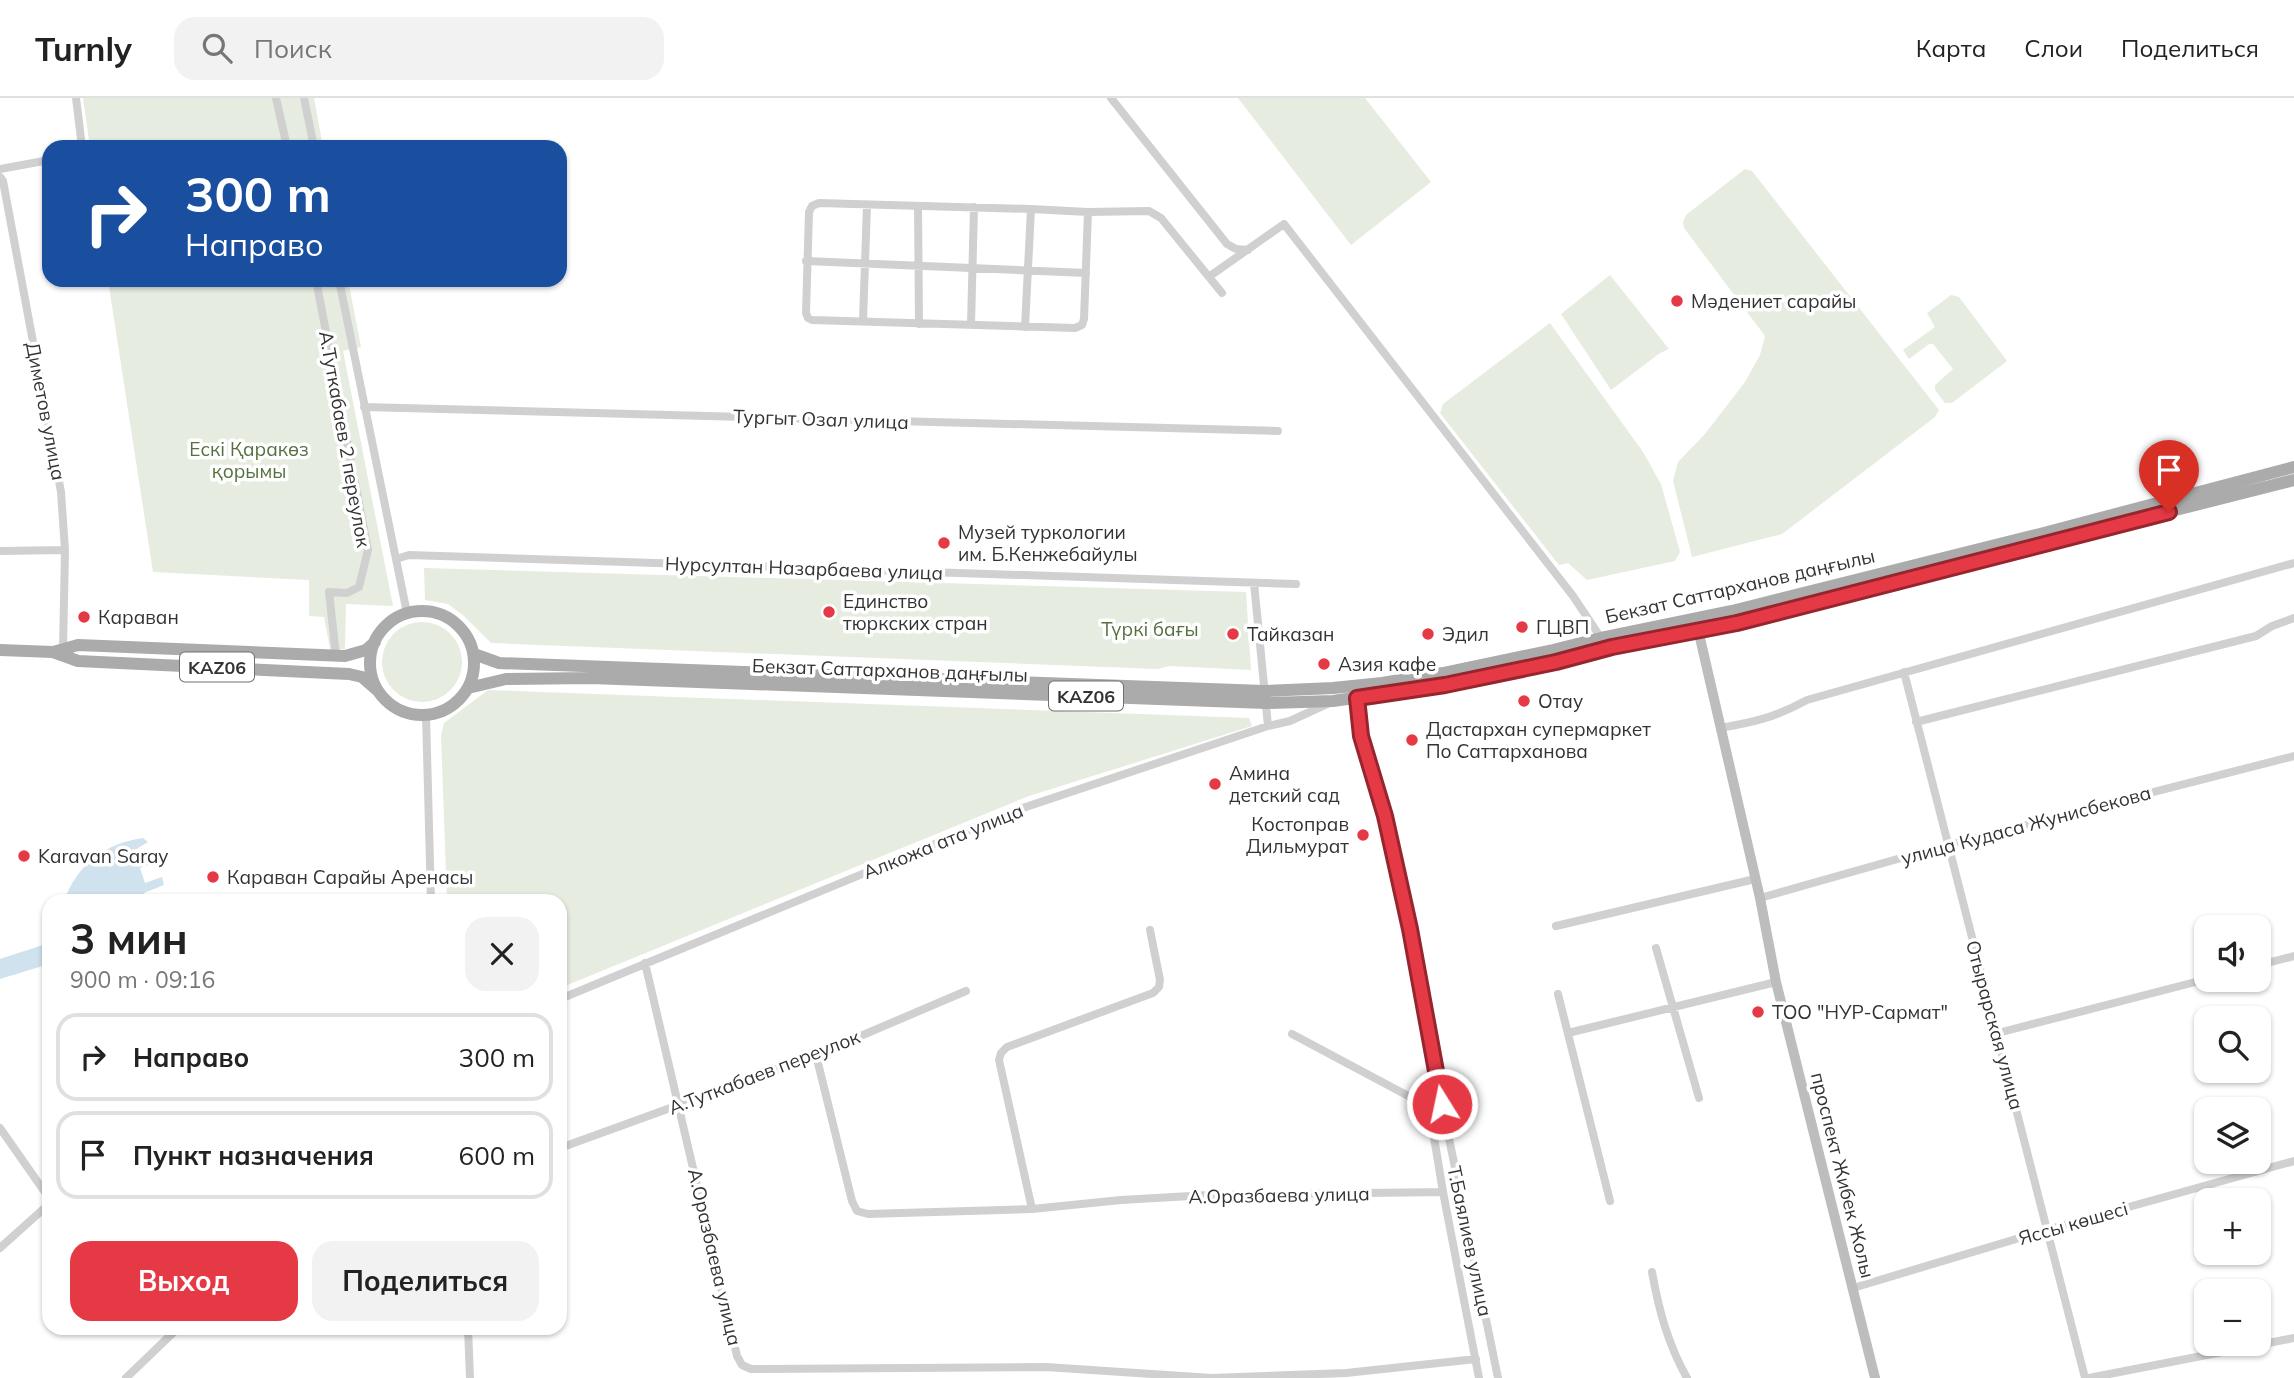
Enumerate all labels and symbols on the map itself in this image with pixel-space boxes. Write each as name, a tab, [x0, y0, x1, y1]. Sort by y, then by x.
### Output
place label: Мәдениет сарайы	[1691, 289, 1857, 313]
marker: Мәдениет сарайы	[1669, 293, 1685, 309]
street label: А.Туткабаев 2 переулок	[314, 329, 376, 550]
street label: Диметов улица	[21, 340, 71, 482]
street label: Тургыт Озал улица	[733, 404, 909, 434]
park label: Ескі Қаракөз қорымы	[189, 437, 309, 483]
pin	[2139, 440, 2199, 512]
place label: Музей туркологии им. Б.Кенжебайулы	[958, 520, 1138, 566]
marker: Музей туркологии им. Б.Кенжебайулы	[936, 535, 952, 551]
street label: Бекзат Саттарханов даңғылы	[1603, 543, 1877, 629]
street label: Нурсултан Назарбаева улица	[665, 551, 943, 585]
place label: Единство тюркских стран	[843, 589, 988, 635]
marker: Единство тюркских стран	[821, 604, 837, 620]
place label: Караван	[98, 605, 179, 629]
marker: Караван	[76, 609, 92, 625]
place label: ГЦВП	[1536, 615, 1589, 639]
park label: Түркі бағы	[1101, 617, 1199, 641]
marker: ГЦВП	[1514, 619, 1530, 635]
place label: Тайказан	[1247, 622, 1334, 646]
place label: Эдил	[1442, 622, 1489, 646]
marker: Тайказан	[1225, 626, 1241, 642]
marker: Эдил	[1420, 626, 1436, 642]
road number: KАZ06	[180, 652, 254, 682]
place label: Азия кафе	[1338, 652, 1436, 676]
street label: Бекзат Саттарханов даңғылы	[752, 653, 1028, 687]
marker: Азия кафе	[1316, 656, 1332, 672]
road number: KАZ06	[1049, 682, 1123, 710]
place label: Отау	[1538, 689, 1583, 713]
marker: Отау	[1516, 693, 1532, 709]
place label: Дастархан супермаркет По Саттарханова	[1426, 717, 1651, 763]
marker: Дастархан супермаркет По Саттарханова	[1404, 732, 1420, 748]
place label: Амина детский сад	[1229, 761, 1340, 807]
marker: Амина детский сад	[1207, 776, 1223, 792]
street label: улица Кудаса Жунисбекова	[1898, 780, 2154, 870]
street label: Алкожа ата улица	[859, 798, 1027, 884]
place label: Костоправ Дильмурат	[1246, 812, 1349, 858]
marker: Костоправ Дильмурат	[1355, 827, 1371, 843]
place label: Karavan Saray	[38, 844, 168, 868]
marker: Karavan Saray	[16, 848, 32, 864]
place label: Караван Сарайы Аренасы	[227, 865, 474, 889]
marker: Караван Сарайы Аренасы	[205, 869, 221, 885]
street label: Отырарская улица	[1961, 938, 2029, 1112]
place label: ТОО "НУР-Сармат"	[1772, 1000, 1948, 1024]
marker: ТОО "НУР-Сармат"	[1750, 1004, 1766, 1020]
street label: А.Туткабаев переулок	[665, 1024, 864, 1120]
position arrow	[1405, 1067, 1479, 1141]
street label: проспект Жибек Жолы	[1806, 1070, 1880, 1280]
street label: Т.Баялиев улица	[1442, 1163, 1498, 1319]
street label: А.Оразбаева улица	[683, 1166, 747, 1348]
street label: А.Оразбаева улица	[1188, 1181, 1370, 1209]
street label: Яссы көшесі	[2015, 1196, 2131, 1250]

